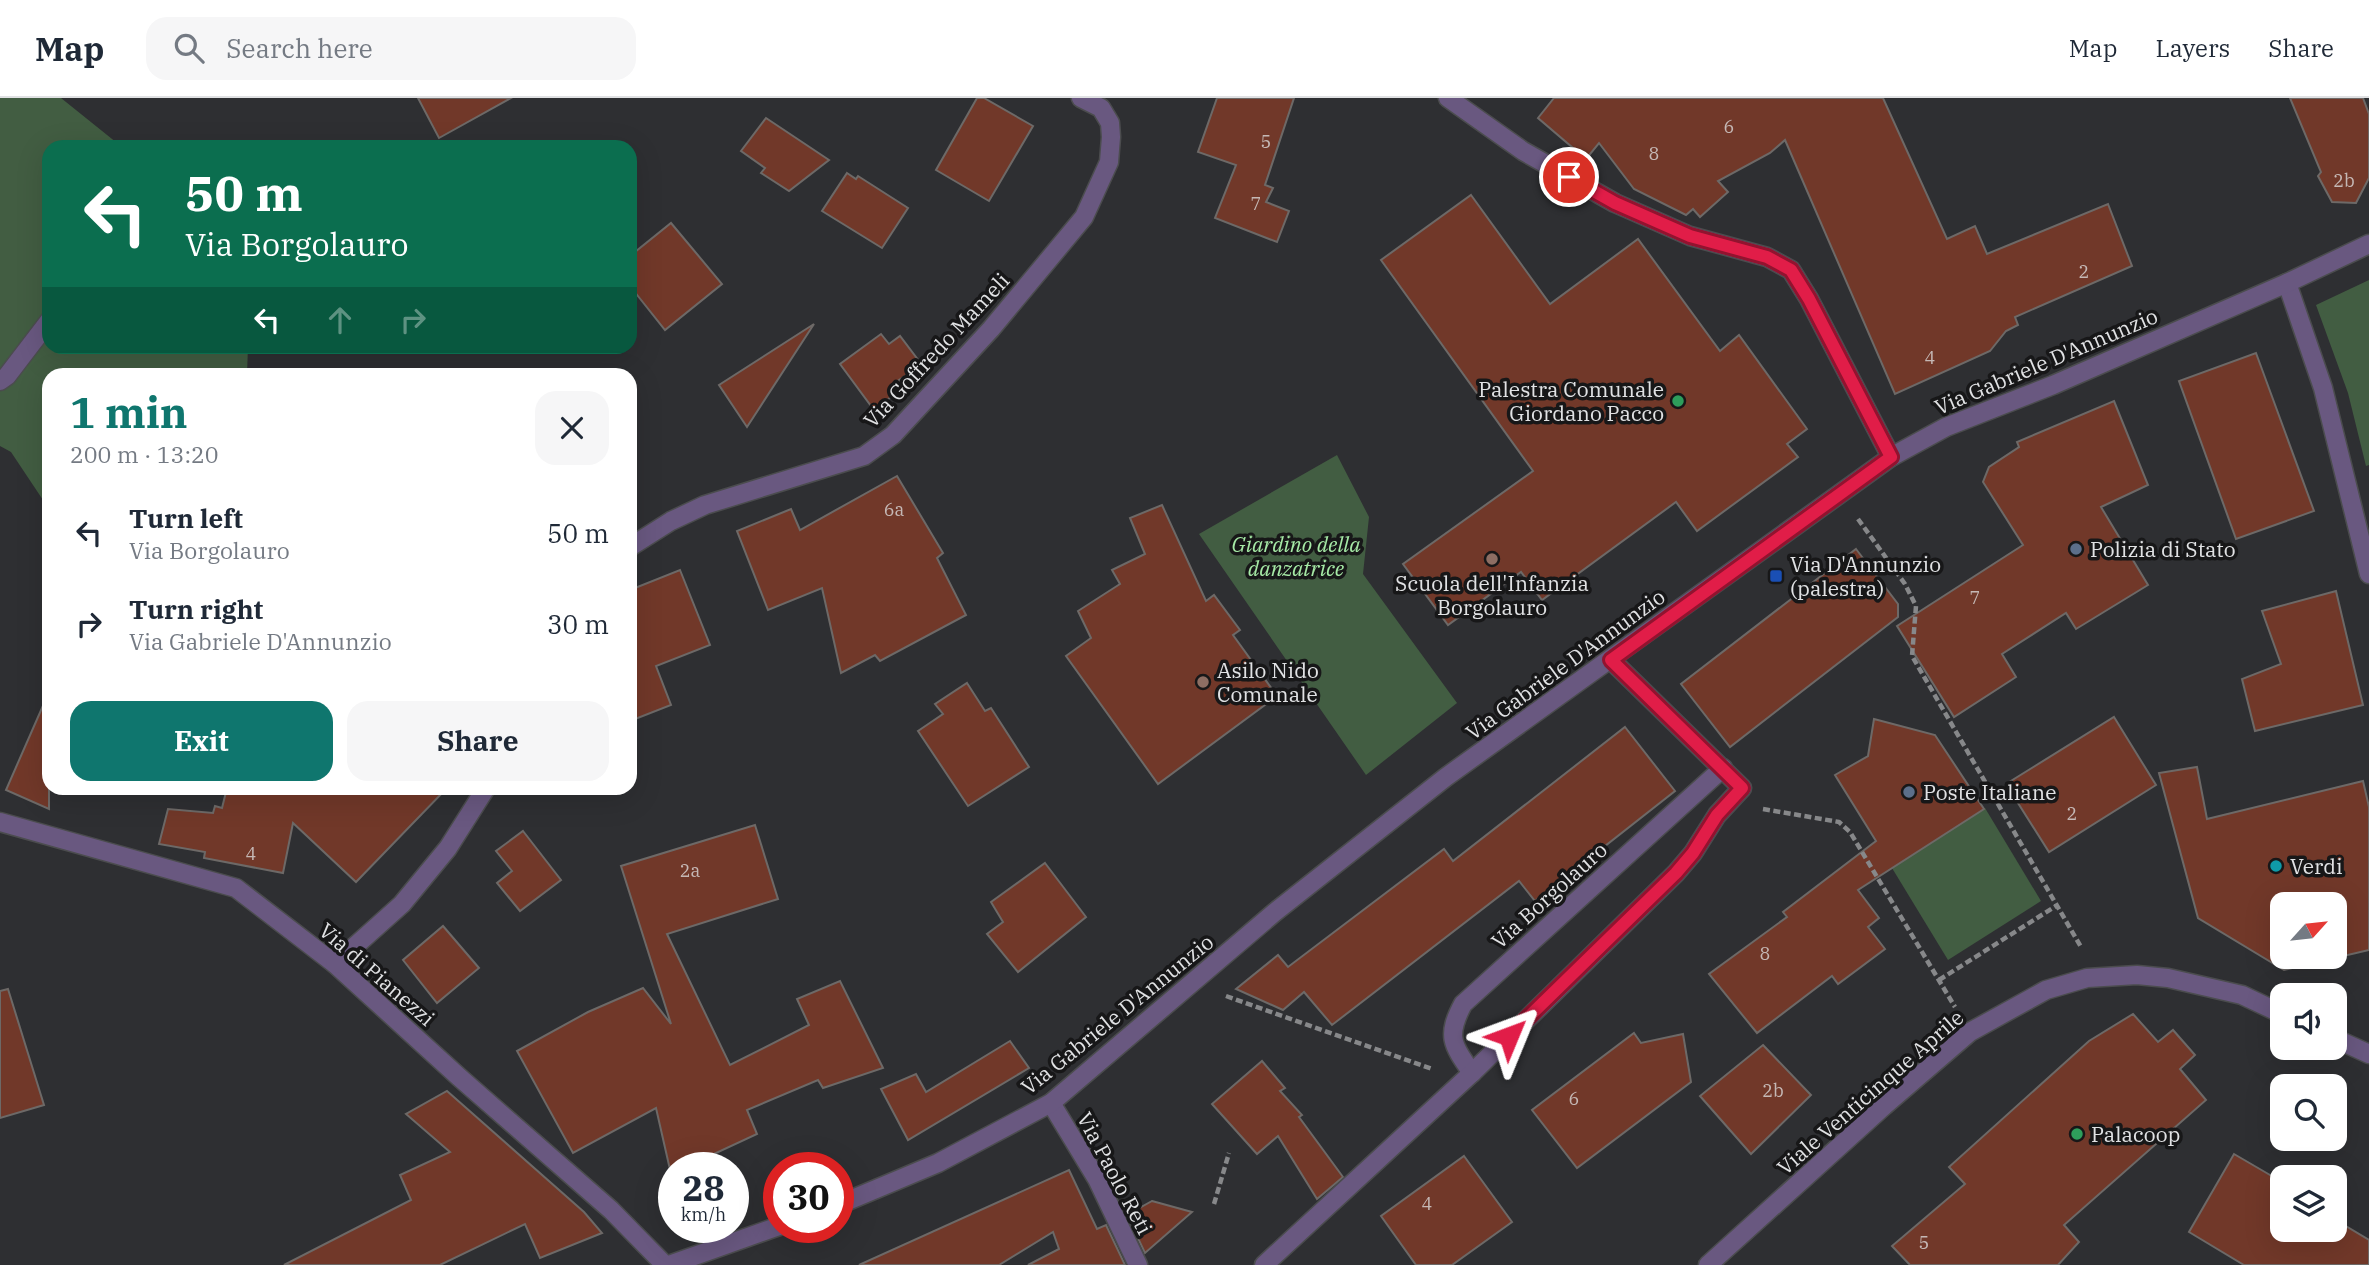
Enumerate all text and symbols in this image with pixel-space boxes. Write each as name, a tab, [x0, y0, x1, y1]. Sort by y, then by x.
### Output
search box	[146, 17, 636, 80]
text: Map	[35, 27, 104, 70]
icon: search	[170, 29, 208, 67]
text: Search here	[226, 31, 373, 65]
text: Map	[2069, 32, 2117, 64]
text: Layers	[2155, 32, 2230, 64]
text: Share	[2268, 32, 2334, 64]
house number: 6	[1724, 115, 1734, 138]
house number: 5	[1261, 130, 1271, 153]
house number: 8	[1649, 142, 1659, 165]
pin	[1539, 147, 1599, 207]
icon: arrive	[1550, 158, 1588, 196]
text: 50 m	[185, 161, 303, 224]
icon: left	[70, 168, 161, 259]
house number: 2b	[2333, 169, 2355, 192]
house number: 7	[1251, 192, 1261, 215]
text: Via Borgolauro	[185, 223, 408, 265]
house number: 2	[2079, 260, 2089, 283]
street label: Via Goffredo Mameli	[857, 267, 1015, 433]
icon: left	[248, 301, 286, 339]
icon: ahead	[321, 301, 359, 339]
icon: right	[394, 301, 432, 339]
street label: Via Gabriele D'Annunzio	[1930, 301, 2162, 421]
house number: 4	[1925, 346, 1935, 369]
place label: Palestra Comunale Giordano Pacco	[1478, 375, 1664, 427]
text: 1 min	[70, 385, 188, 440]
button: close	[535, 391, 609, 465]
marker: Palestra Comunale Giordano Pacco	[1670, 393, 1686, 409]
text: 200 m · 13:20	[70, 439, 219, 469]
house number: 6a	[884, 498, 904, 521]
text: Turn left	[129, 501, 243, 535]
icon: left	[70, 514, 108, 552]
text: 50 m	[547, 516, 609, 550]
park label: Giardino della danzatrice	[1231, 530, 1361, 582]
text: Via Borgolauro	[129, 535, 290, 565]
place label: Polizia di Stato	[2090, 535, 2236, 563]
marker: Polizia di Stato	[2068, 541, 2084, 557]
place label: Via D'Annunzio (palestra)	[1790, 550, 1941, 602]
marker: Scuola dell'Infanzia Borgolauro	[1484, 551, 1500, 567]
marker: Via D'Annunzio (palestra)	[1768, 568, 1784, 584]
place label: Scuola dell'Infanzia Borgolauro	[1395, 569, 1589, 621]
street label: Via Gabriele D'Annunzio	[1460, 582, 1670, 746]
house number: 7	[1970, 586, 1980, 609]
text: Turn right	[129, 592, 263, 626]
icon: right	[70, 605, 108, 643]
text: 30 m	[547, 607, 609, 641]
text: Via Gabriele D'Annunzio	[129, 626, 392, 656]
place label: Asilo Nido Comunale	[1217, 656, 1319, 708]
marker: Asilo Nido Comunale	[1195, 674, 1211, 690]
button: Exit	[70, 701, 333, 781]
button: Share	[347, 701, 609, 781]
place label: Poste Italiane	[1923, 778, 2056, 806]
marker: Poste Italiane	[1901, 784, 1917, 800]
house number: 2	[2067, 802, 2077, 825]
street label: Via Borgolauro	[1485, 836, 1613, 954]
house number: 4	[246, 842, 256, 865]
place label: Verdi	[2290, 852, 2343, 880]
marker: Verdi	[2268, 858, 2284, 874]
house number: 2a	[680, 859, 700, 882]
north arrow	[2270, 892, 2347, 970]
map controls	[2270, 892, 2347, 1242]
street label: Via di Pianezzi	[313, 916, 441, 1032]
street label: Via Gabriele D'Annunzio	[1015, 928, 1219, 1100]
house number: 8	[1760, 942, 1770, 965]
button: sound	[2270, 983, 2347, 1060]
position arrow	[1472, 999, 1546, 1073]
street label: Viale Venticinque Aprile	[1771, 1003, 1969, 1181]
button: search	[2270, 1074, 2347, 1151]
house number: 2b	[1762, 1079, 1784, 1102]
house number: 6	[1569, 1087, 1579, 1110]
street label: Via Paolo Reti	[1071, 1107, 1159, 1239]
place label: Palacoop	[2091, 1120, 2180, 1148]
marker: Palacoop	[2069, 1126, 2085, 1142]
speed limit sign: 30	[763, 1152, 854, 1243]
text: 28	[682, 1165, 725, 1211]
button: layers	[2270, 1165, 2347, 1242]
house number: 4	[1422, 1192, 1432, 1215]
text: km/h	[681, 1203, 726, 1226]
house number: 5	[1919, 1231, 1929, 1254]

